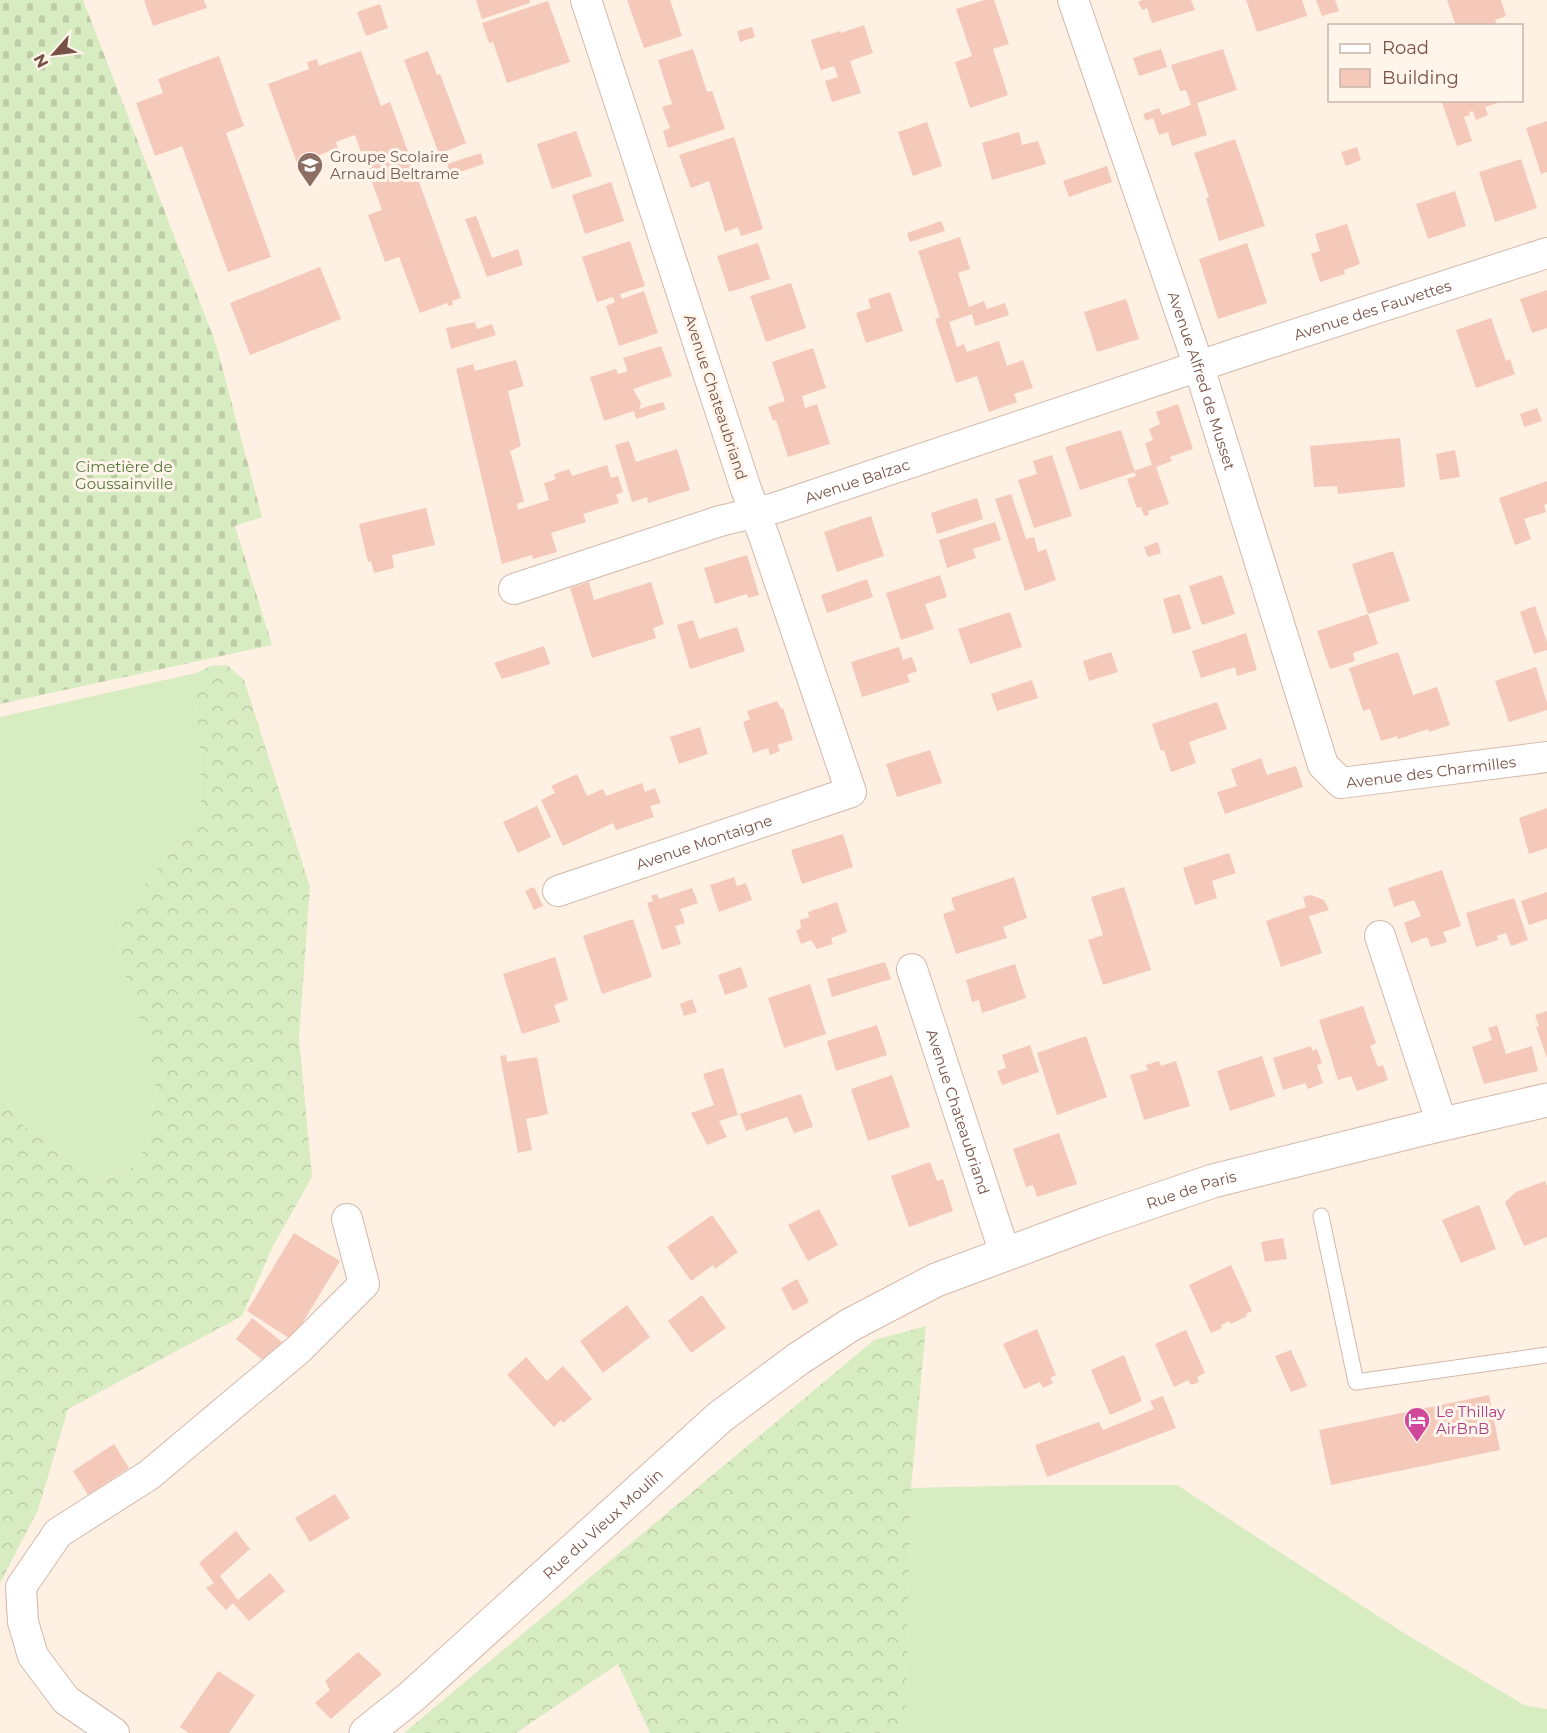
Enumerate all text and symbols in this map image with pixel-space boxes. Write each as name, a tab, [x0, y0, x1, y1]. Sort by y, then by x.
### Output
north arrow	[24, 24, 84, 84]
legend	[1328, 24, 1523, 102]
text: Road	[1382, 37, 1429, 59]
text: N	[30, 51, 53, 71]
text: Building	[1382, 67, 1459, 89]
place label: Groupe Scolaire Arnaud Beltrame	[330, 147, 459, 183]
school or university icon: Groupe Scolaire Arnaud Beltrame	[295, 150, 325, 188]
street label: Avenue des Fauvettes	[1291, 275, 1454, 344]
street label: Avenue Alfred de Musset	[1164, 289, 1240, 472]
street label: Avenue Chateaubriand	[680, 312, 752, 482]
street label: Avenue Balzac	[802, 454, 912, 507]
park label: Cimetière de Goussainville	[75, 457, 173, 493]
street label: Avenue des Charmilles	[1345, 752, 1517, 792]
street label: Avenue Montaigne	[633, 810, 775, 874]
street label: Avenue Chateaubriand	[923, 1026, 994, 1197]
street label: Rue de Paris	[1144, 1166, 1238, 1213]
place label: Le Thillay AirBnB	[1436, 1402, 1506, 1438]
hotel icon: Le Thillay AirBnB	[1402, 1405, 1432, 1443]
street label: Rue du Vieux Moulin	[538, 1464, 666, 1583]

